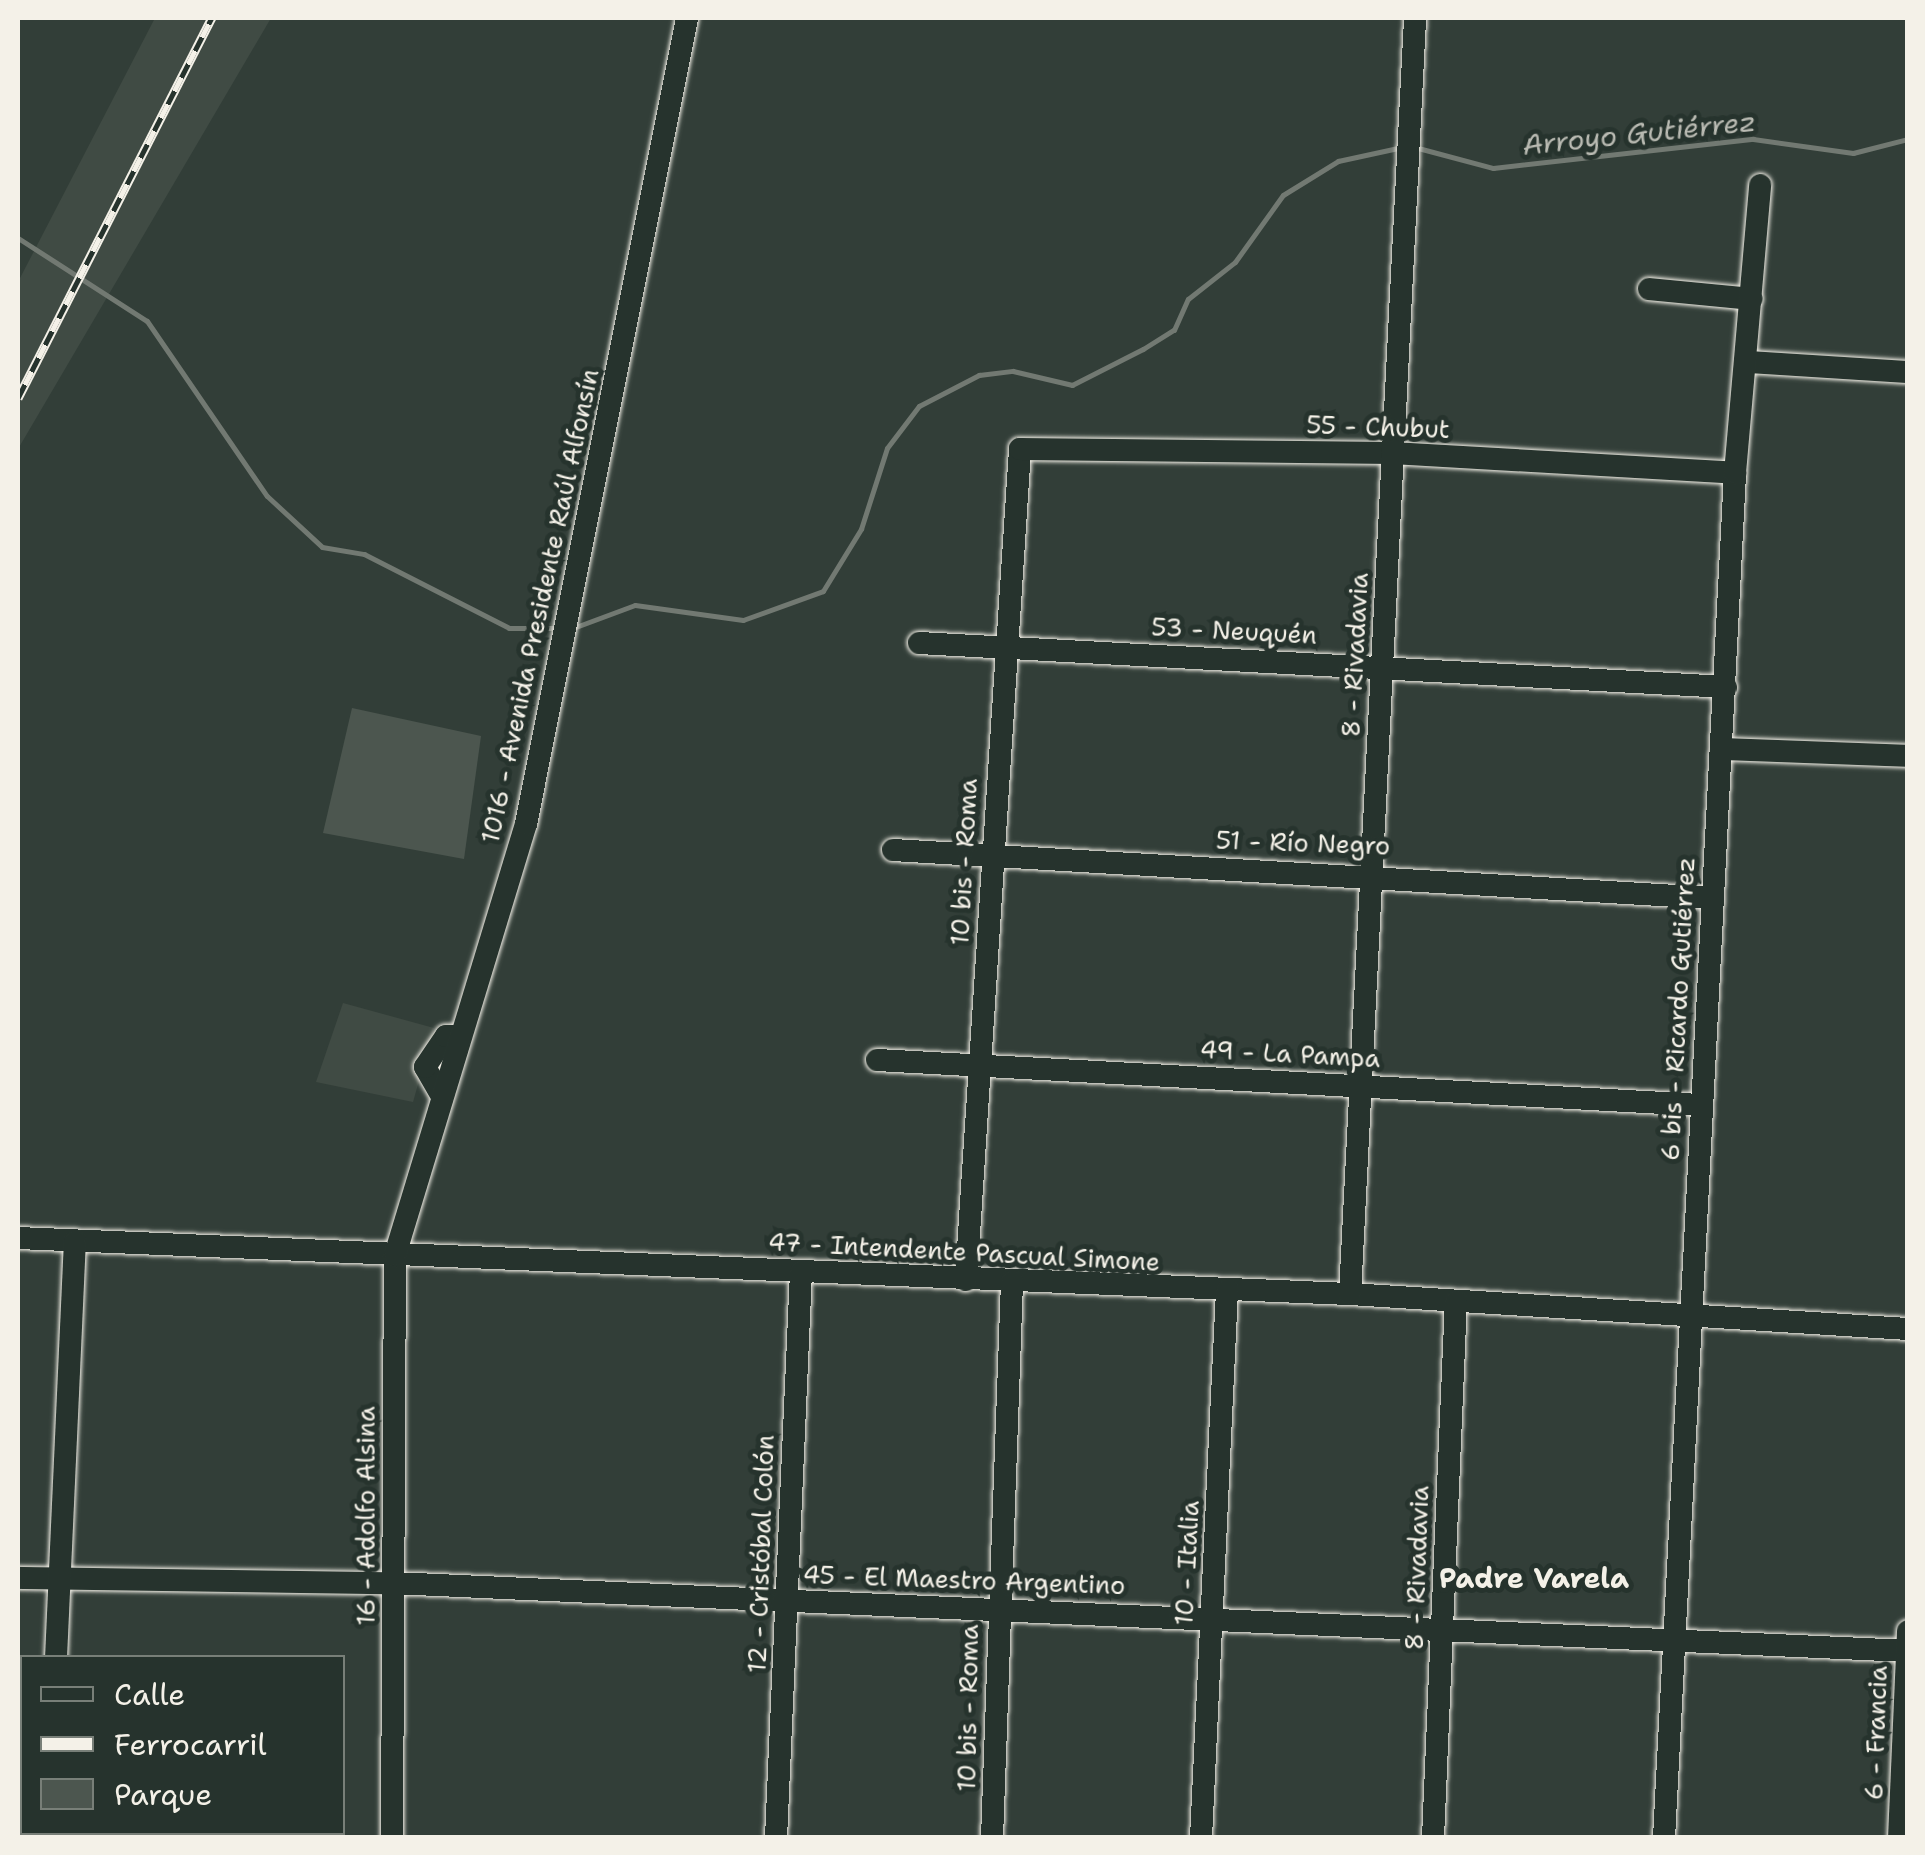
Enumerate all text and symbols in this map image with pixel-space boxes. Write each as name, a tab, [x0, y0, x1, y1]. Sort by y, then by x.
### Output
water label: Arroyo Gutiérrez	[1521, 104, 1757, 162]
street label: 1016 - Avenida Presidente Raúl Alfonsín	[475, 366, 605, 846]
street label: 55 - Chubut	[1306, 410, 1450, 444]
street label: 8 - Rivadavia	[1336, 572, 1374, 738]
street label: 53 - Neuquén	[1150, 612, 1318, 650]
street label: 10 bis - Roma	[945, 778, 983, 946]
street label: 51 - Río Negro	[1215, 825, 1391, 861]
street label: 6 bis - Ricardo Gutiérrez	[1655, 856, 1701, 1162]
street label: 49 - La Pampa	[1199, 1034, 1381, 1074]
street label: 47 - Intendente Pascual Simone	[767, 1227, 1161, 1277]
street label: 16 - Adolfo Alsina	[351, 1406, 381, 1626]
street label: 12 - Cristóbal Colón	[742, 1434, 780, 1674]
street label: 8 - Rivadavia	[1399, 1485, 1435, 1651]
street label: 10 - Italia	[1169, 1500, 1205, 1626]
street label: 45 - El Maestro Argentino	[802, 1559, 1126, 1601]
district label: Padre Varela	[1439, 1561, 1629, 1595]
street label: 10 bis - Roma	[952, 1624, 984, 1792]
legend	[20, 1655, 345, 1835]
street label: 6 - Francia	[1859, 1665, 1893, 1801]
text: Calle	[114, 1674, 185, 1715]
text: Ferrocarril	[114, 1724, 267, 1765]
text: Parque	[114, 1774, 212, 1815]

